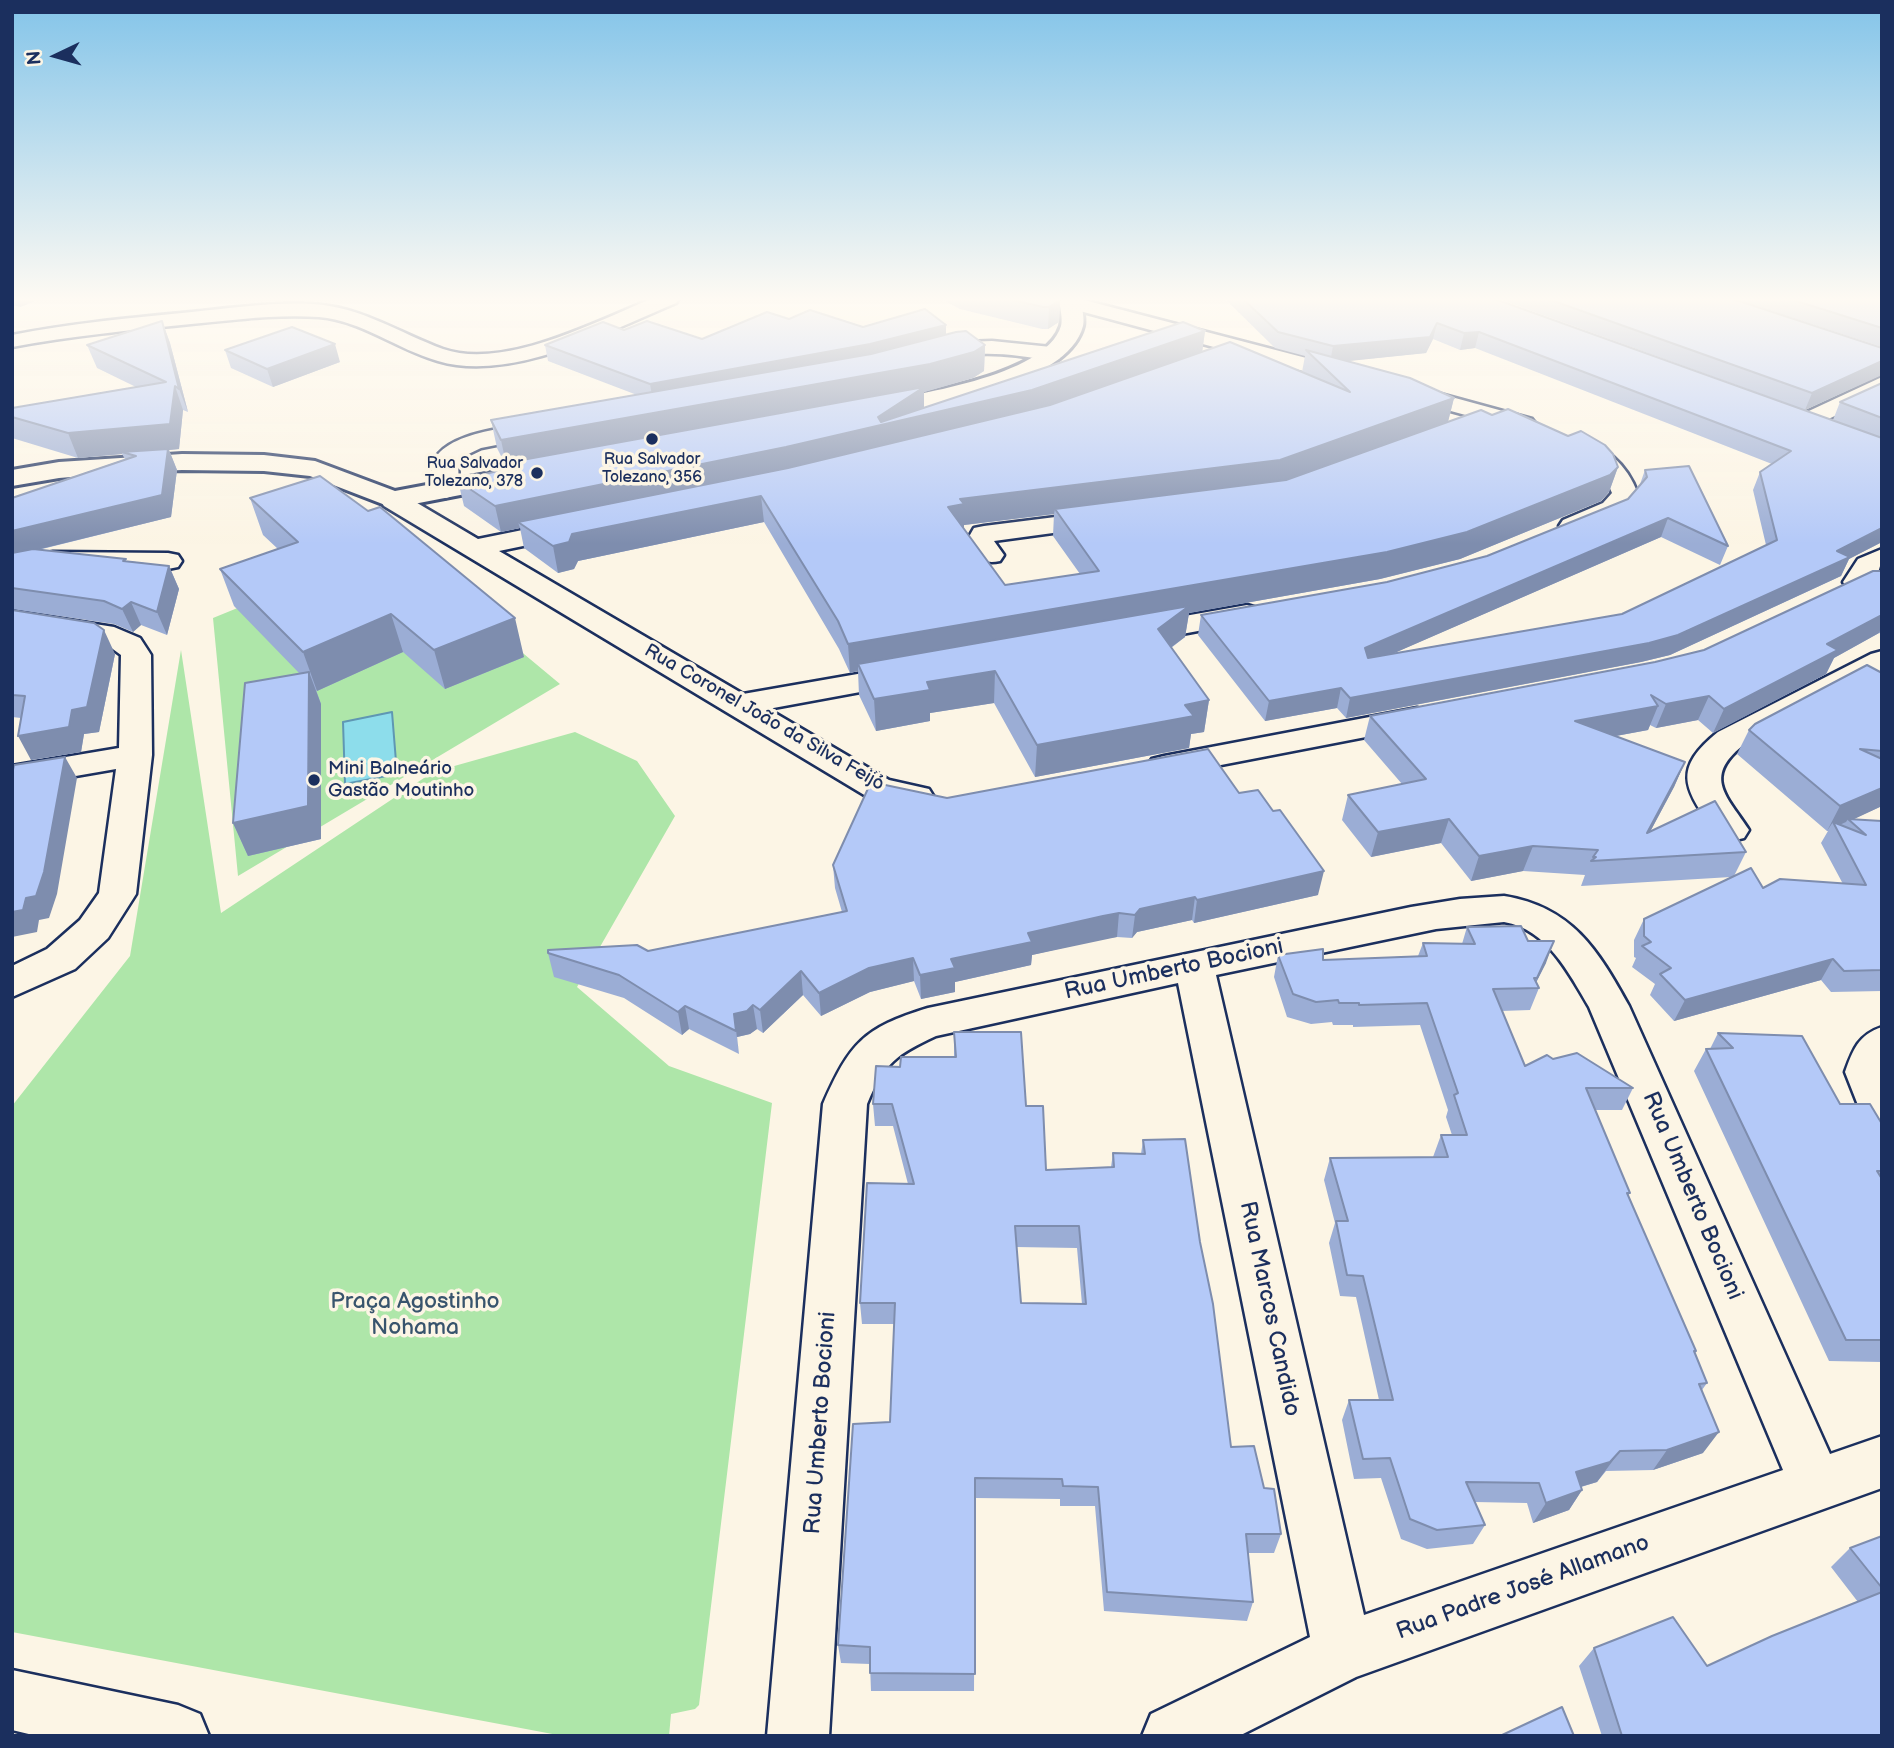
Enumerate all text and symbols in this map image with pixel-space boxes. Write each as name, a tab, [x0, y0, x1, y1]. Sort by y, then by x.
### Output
north arrow	[21, 21, 91, 91]
text: N	[23, 50, 47, 66]
marker: Rua Salvador Tolezano, 356	[644, 431, 660, 447]
place label: Rua Salvador Tolezano, 356	[602, 450, 702, 488]
place label: Rua Salvador Tolezano, 378	[425, 454, 523, 492]
marker: Rua Salvador Tolezano, 378	[529, 465, 545, 481]
street label: Rua Coronel João da Silva Feijó	[640, 640, 888, 796]
place label: Mini Balneário Gastão Moutinho	[328, 758, 474, 802]
marker: Mini Balneário Gastão Moutinho	[306, 772, 322, 788]
street label: Rua Umberto Bocioni	[1062, 933, 1286, 1007]
street label: Rua Umberto Bocioni	[1636, 1088, 1748, 1304]
street label: Rua Marcos Candido	[1233, 1199, 1305, 1419]
park label: Praça Agostinho Nohama	[330, 1288, 500, 1342]
street label: Rua Umberto Bocioni	[799, 1311, 843, 1535]
street label: Rua Padre José Allamano	[1393, 1529, 1653, 1647]

